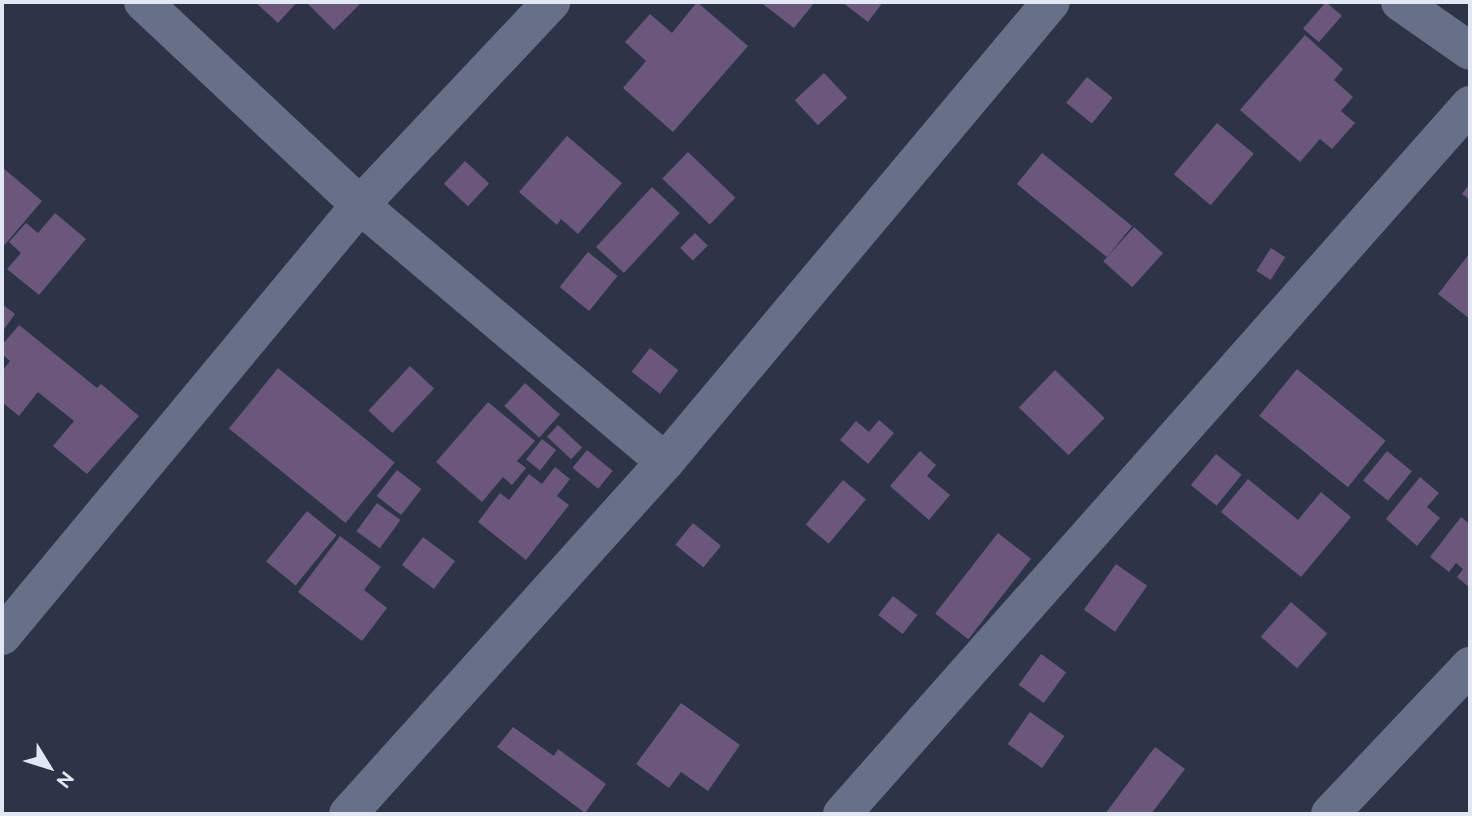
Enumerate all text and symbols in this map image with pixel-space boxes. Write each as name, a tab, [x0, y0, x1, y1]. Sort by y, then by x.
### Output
north arrow	[14, 732, 84, 802]
text: N	[52, 767, 79, 792]

